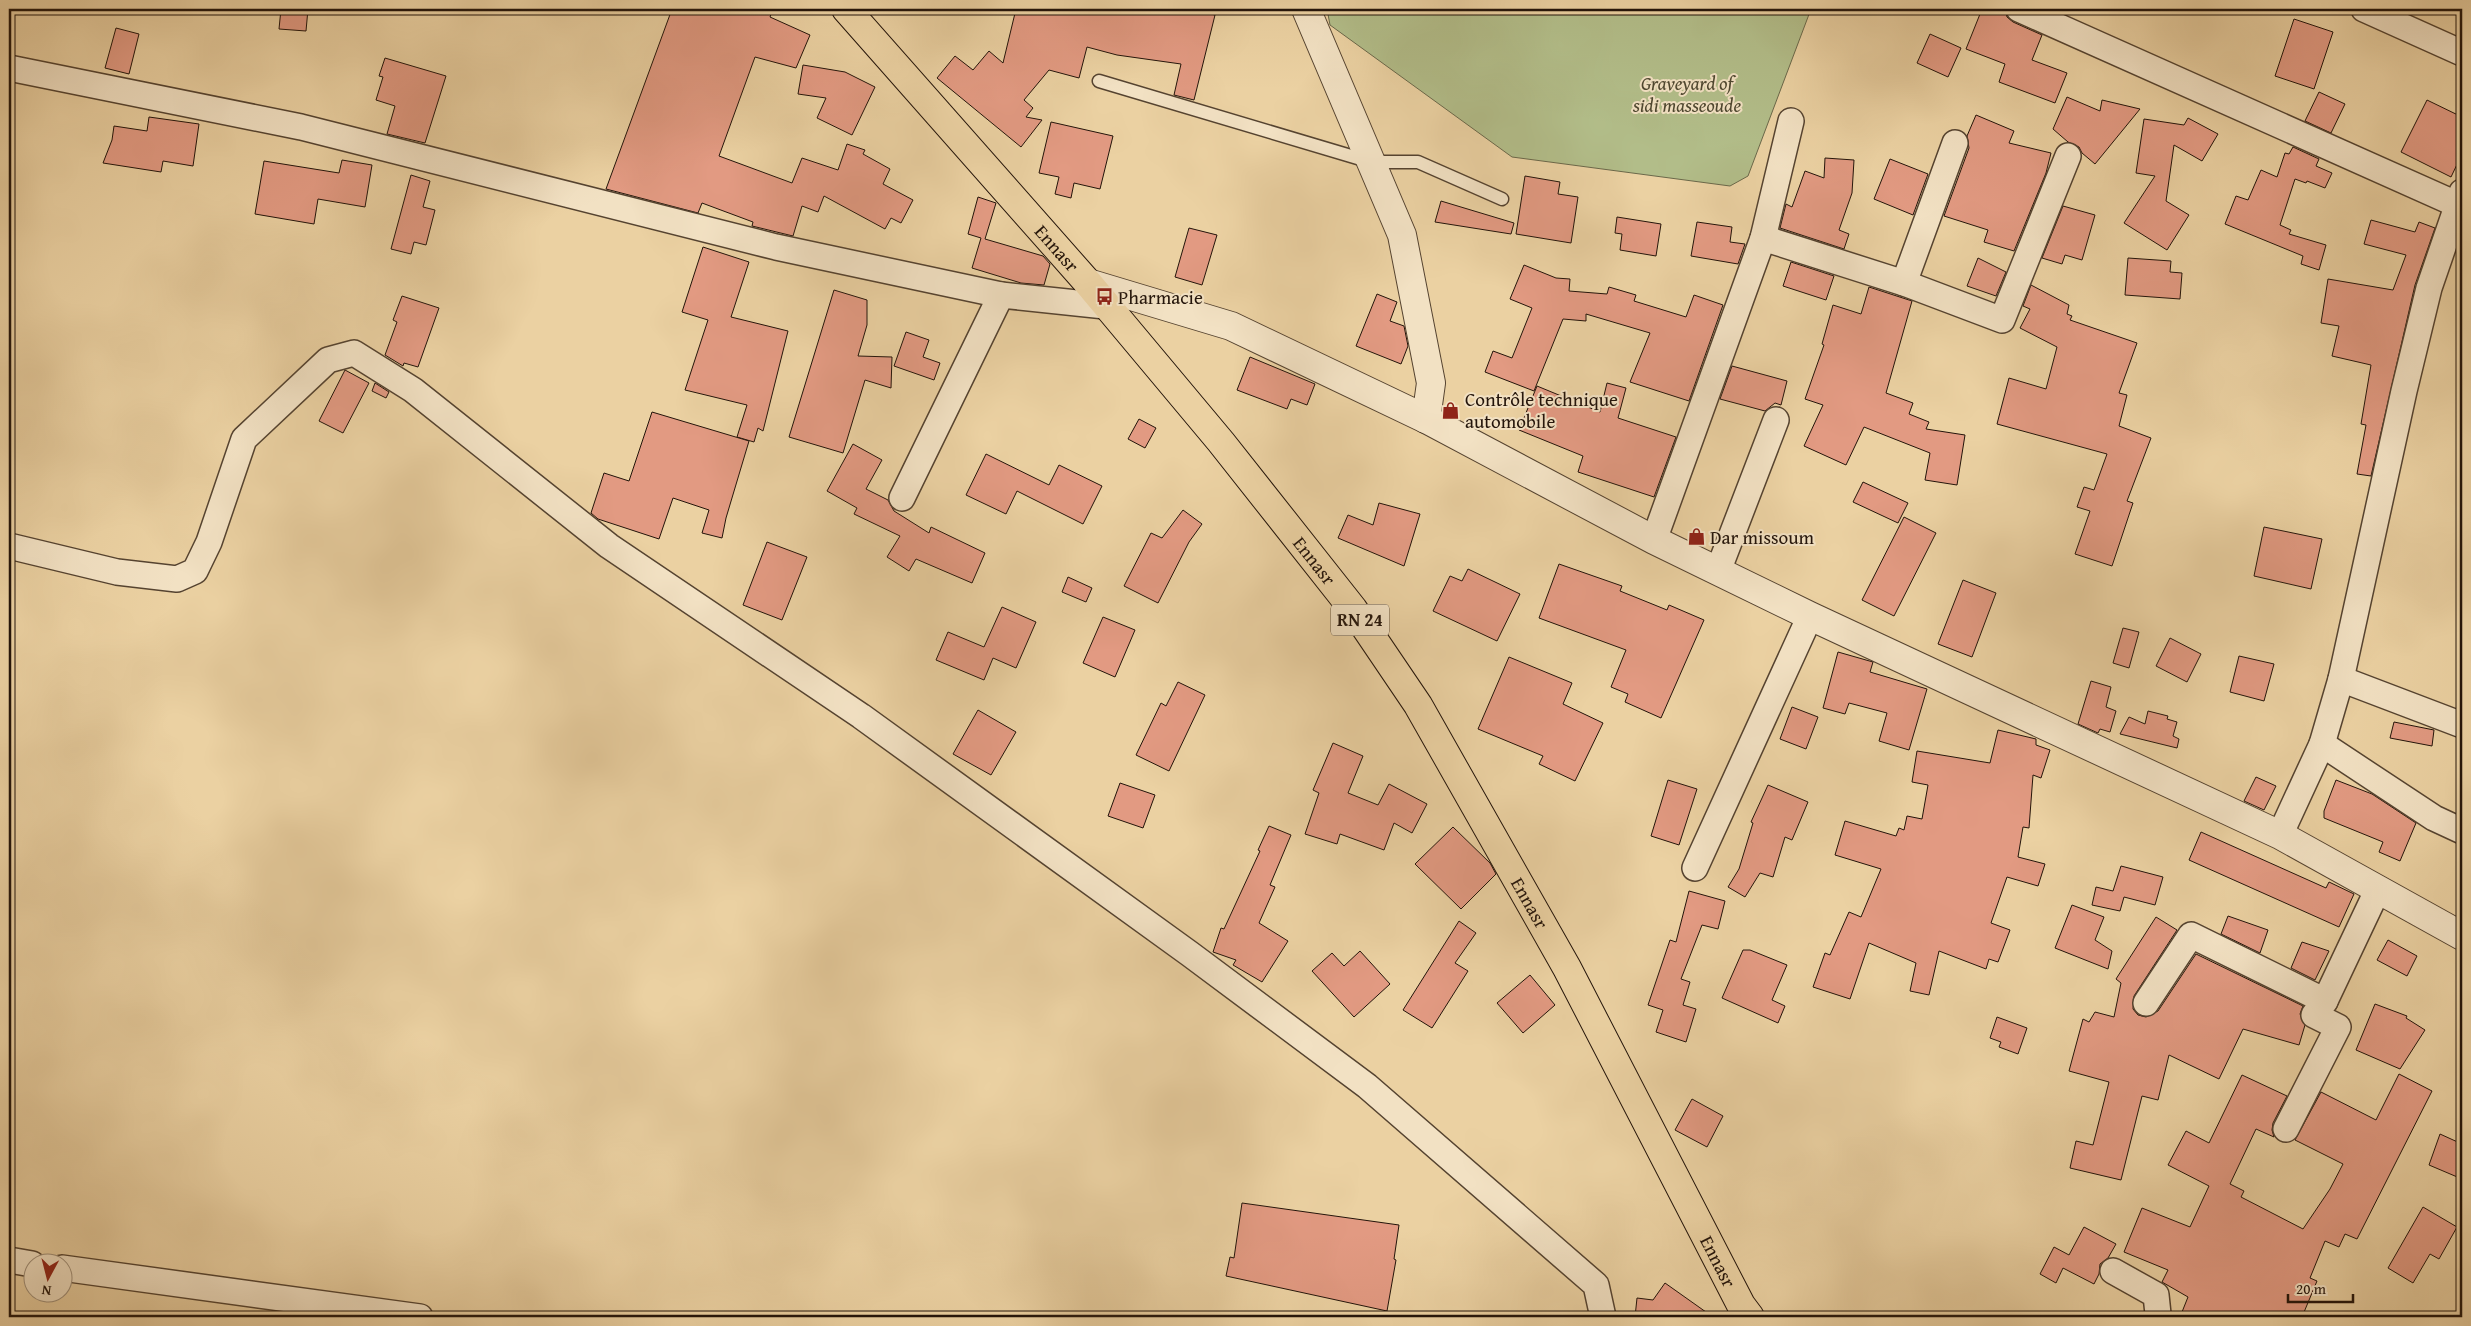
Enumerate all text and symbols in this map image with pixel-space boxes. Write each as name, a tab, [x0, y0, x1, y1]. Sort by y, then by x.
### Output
park label: Graveyard of sidi masseoude	[1632, 69, 1741, 119]
street label: Ennasr	[1028, 218, 1086, 278]
place label: Pharmacie	[1118, 283, 1203, 311]
bus stop icon: Pharmacie	[1094, 287, 1114, 307]
place label: Contrôle technique automobile	[1465, 385, 1618, 435]
shop icon: Contrôle technique automobile	[1441, 400, 1461, 420]
place label: Dar missoum	[1710, 523, 1814, 551]
shop icon: Dar missoum	[1686, 527, 1706, 547]
street label: Ennasr	[1287, 530, 1343, 591]
road number: RN 24	[1331, 604, 1389, 636]
street label: Ennasr	[1504, 872, 1556, 934]
street label: Ennasr	[1693, 1230, 1744, 1292]
north arrow	[22, 1254, 72, 1304]
scale bar	[2288, 1271, 2354, 1303]
text: 20 m	[2296, 1278, 2327, 1299]
text: N	[40, 1280, 52, 1301]

